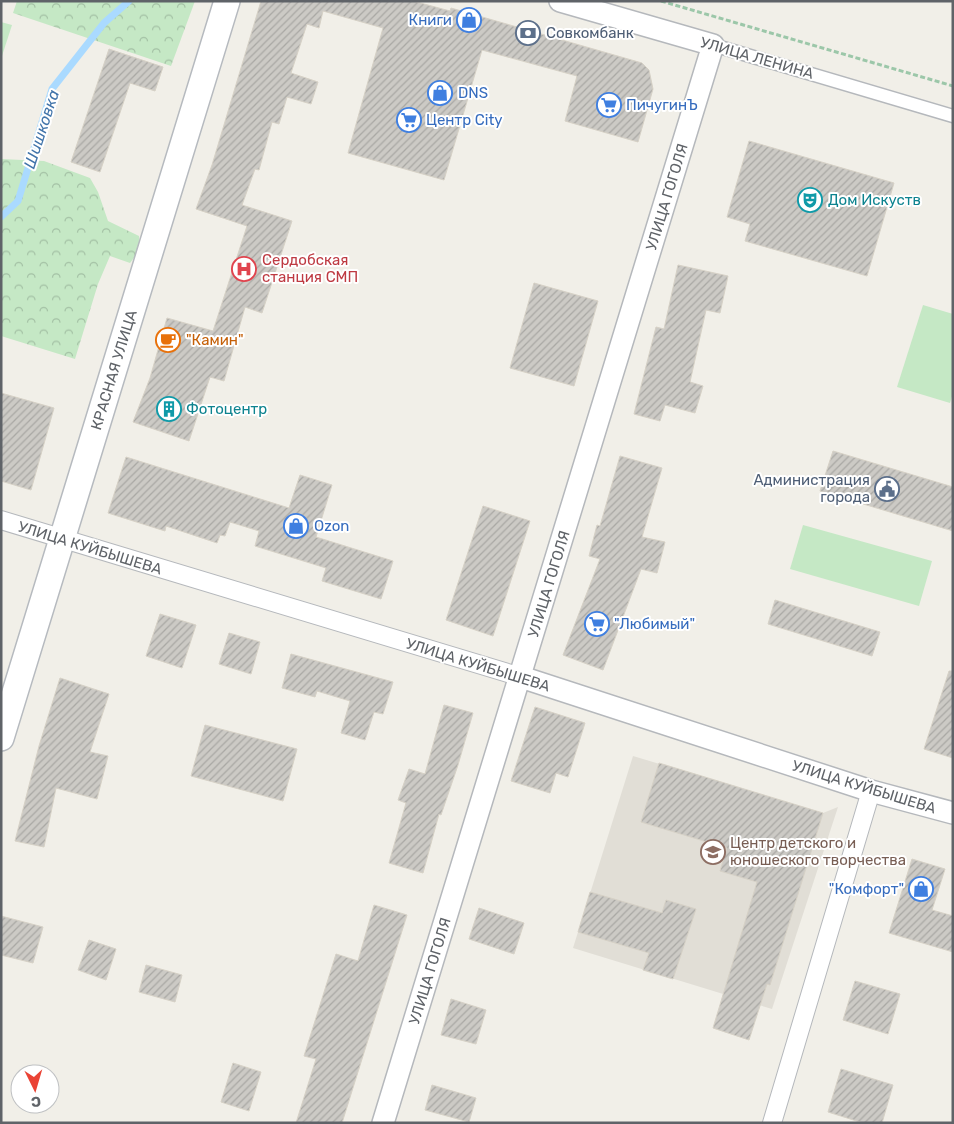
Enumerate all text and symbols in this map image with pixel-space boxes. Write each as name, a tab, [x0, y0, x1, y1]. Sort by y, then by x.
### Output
shop icon: Книги	[456, 7, 482, 33]
place label: Книги	[409, 11, 452, 29]
bank icon: Совкомбанк	[515, 20, 541, 46]
place label: Совкомбанк	[546, 24, 634, 42]
street label: УЛИЦА ЛЕНИНА	[698, 33, 816, 83]
shop icon: DNS	[427, 80, 453, 106]
place label: DNS	[458, 84, 488, 102]
water label: Шишковка	[20, 87, 63, 171]
supermarket icon: ПичугинЪ	[596, 92, 622, 118]
place label: ПичугинЪ	[626, 96, 698, 114]
supermarket icon: Центр City	[396, 107, 422, 133]
place label: Центр City	[426, 111, 503, 129]
street label: УЛИЦА ГОГОЛЯ	[642, 141, 692, 253]
theatre icon: Дом Искуств	[797, 187, 823, 213]
place label: Дом Искуств	[828, 191, 921, 209]
place label: Сердобская станция СМП	[262, 251, 358, 286]
hospital icon: Сердобская станция СМП	[231, 256, 257, 282]
street label: КРАСНАЯ УЛИЦА	[87, 308, 141, 432]
cafe icon: "Камин"	[155, 327, 181, 353]
place label: "Камин"	[186, 331, 244, 349]
building icon: Фотоцентр	[156, 396, 182, 422]
place label: Фотоцентр	[186, 400, 267, 418]
place label: Администрация города	[754, 471, 870, 506]
public building icon: Администрация города	[874, 476, 900, 502]
shop icon: Ozon	[283, 513, 309, 539]
street label: УЛИЦА КУЙБЫШЕВА	[16, 517, 164, 579]
place label: Ozon	[314, 517, 349, 535]
street label: УЛИЦА ГОГОЛЯ	[524, 528, 574, 640]
supermarket icon: "Любимый"	[584, 611, 610, 637]
place label: "Любимый"	[614, 615, 695, 633]
street label: УЛИЦА КУЙБЫШЕВА	[404, 634, 552, 696]
street label: УЛИЦА КУЙБЫШЕВА	[790, 756, 938, 818]
place label: Центр детского и юношеского творчества	[730, 834, 906, 869]
school or university icon: Центр детского и юношеского творчества	[700, 839, 726, 865]
shop icon: "Комфорт"	[908, 876, 934, 902]
place label: "Комфорт"	[829, 880, 904, 898]
street label: УЛИЦА ГОГОЛЯ	[405, 915, 455, 1027]
north arrow	[10, 1064, 60, 1114]
text: С	[30, 1093, 42, 1110]

